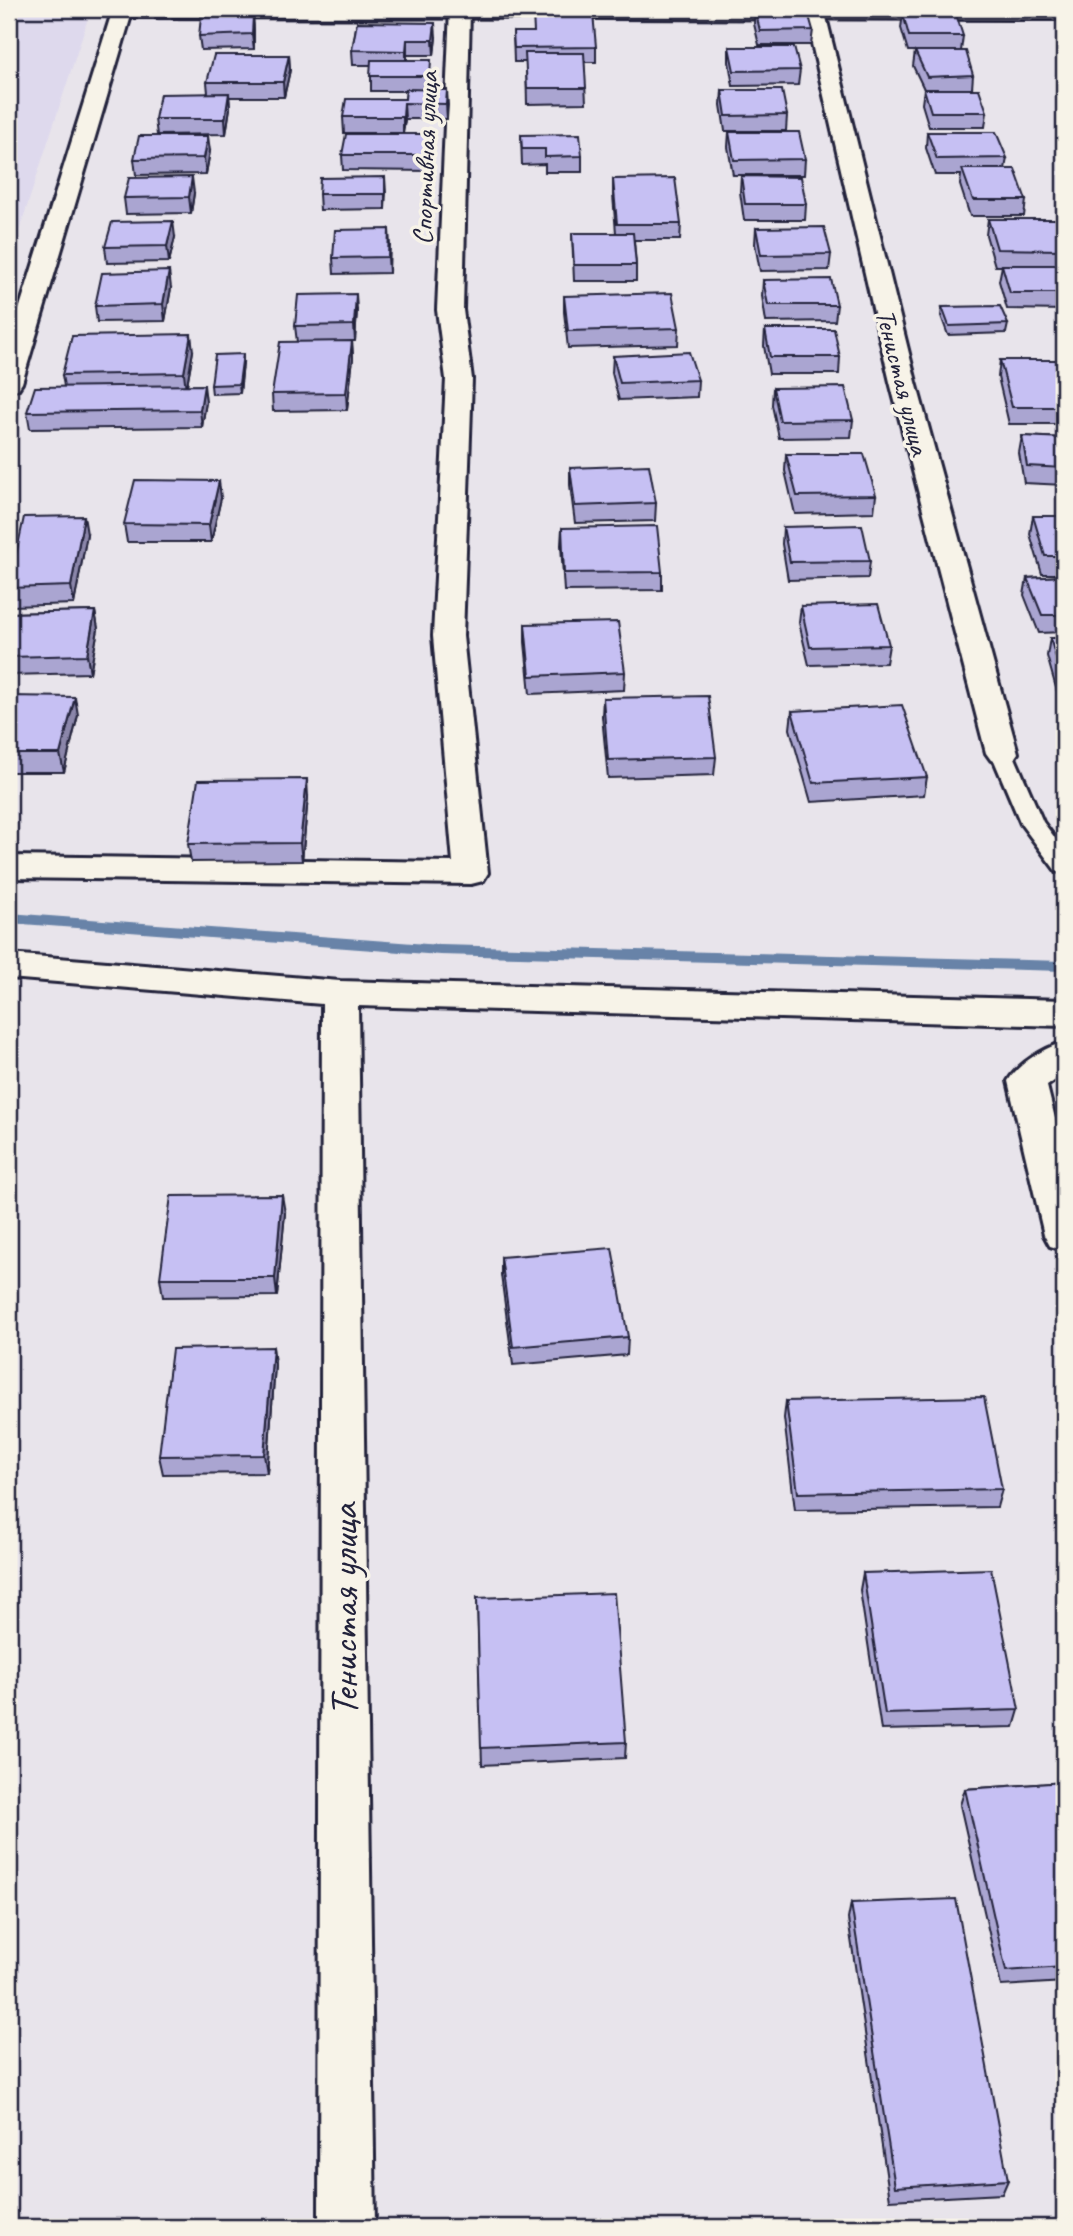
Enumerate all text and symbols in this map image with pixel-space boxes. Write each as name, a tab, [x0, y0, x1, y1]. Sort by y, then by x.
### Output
street label: Спортивная улица	[404, 69, 446, 245]
street label: Тенистая улица	[868, 305, 938, 460]
street label: Тенистая улица	[319, 1501, 369, 1716]

